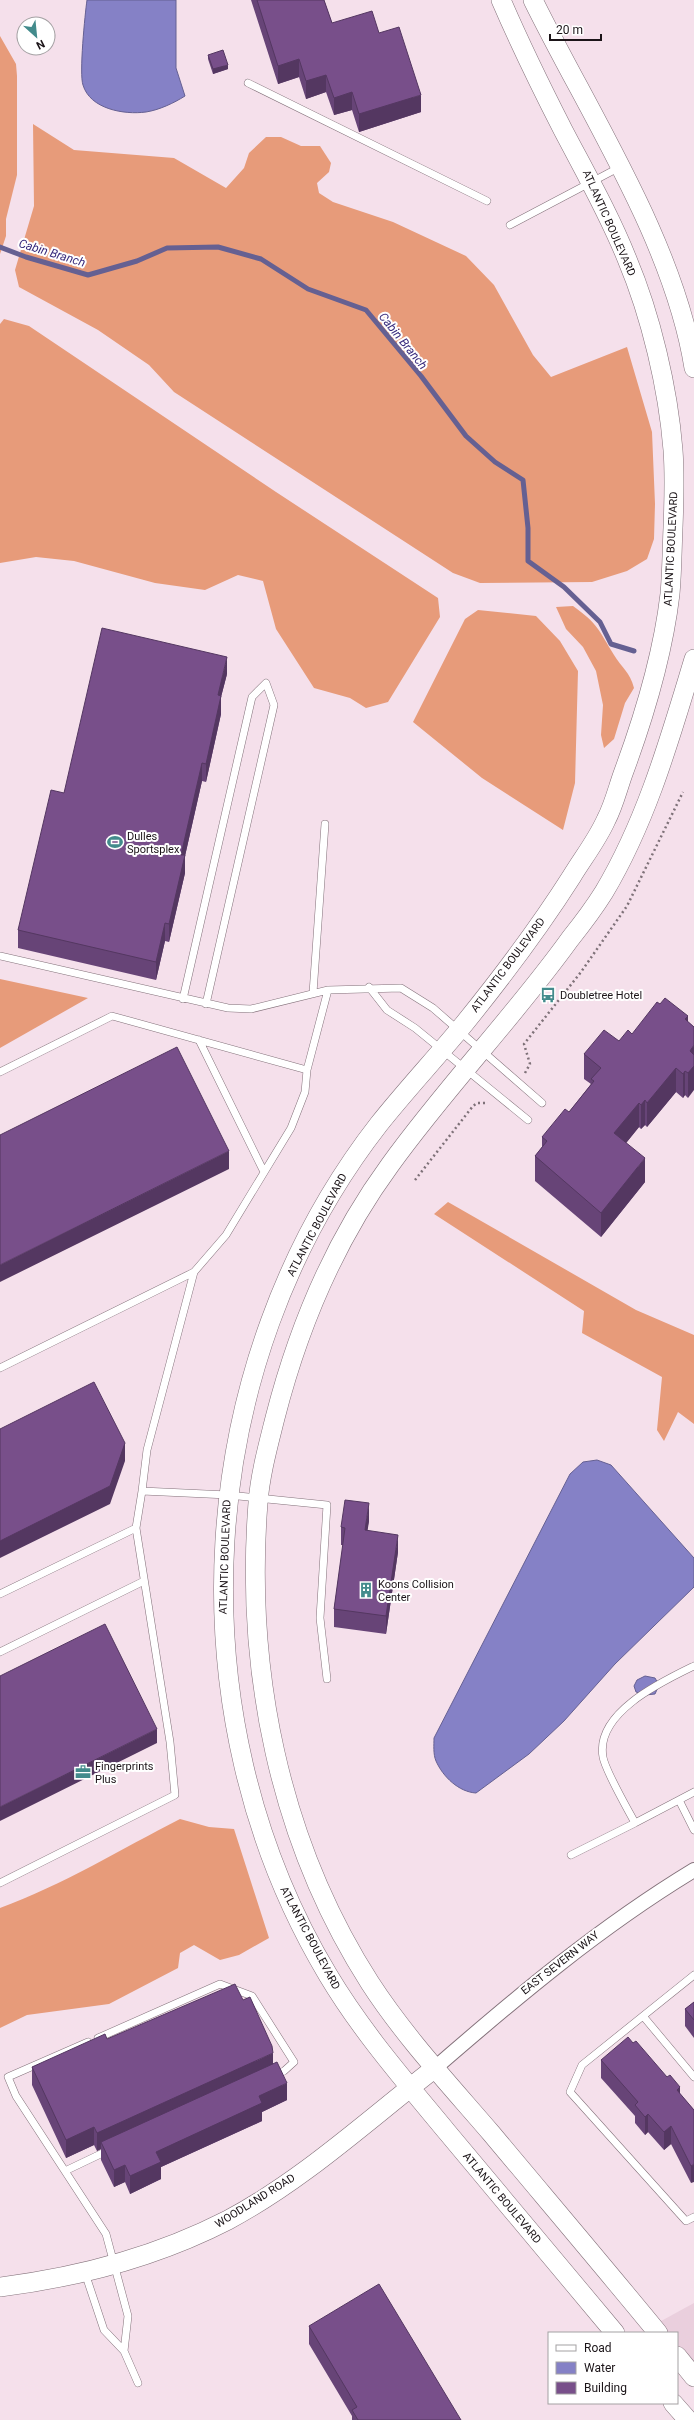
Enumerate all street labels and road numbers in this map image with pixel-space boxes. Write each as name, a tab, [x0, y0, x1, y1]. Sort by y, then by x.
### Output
street label: ATLANTIC BOULEVARD	[580, 168, 638, 278]
street label: ATLANTIC BOULEVARD	[662, 491, 680, 607]
street label: ATLANTIC BOULEVARD	[468, 915, 548, 1015]
street label: ATLANTIC BOULEVARD	[284, 1171, 350, 1279]
street label: ATLANTIC BOULEVARD	[216, 1499, 234, 1615]
street label: ATLANTIC BOULEVARD	[277, 1884, 343, 1992]
street label: EAST SEVERN WAY	[518, 1928, 602, 1997]
street label: ATLANTIC BOULEVARD	[460, 2150, 544, 2246]
street label: WOODLAND ROAD	[213, 2171, 297, 2231]

